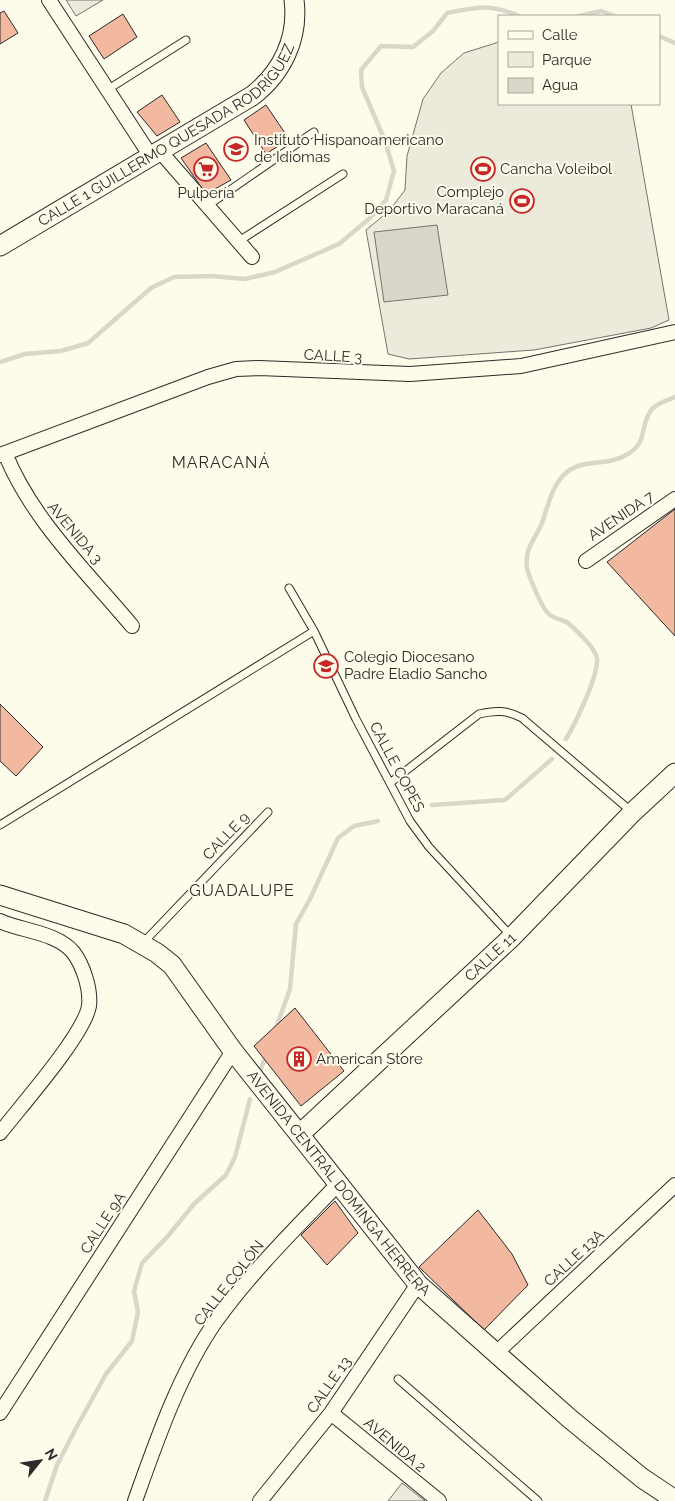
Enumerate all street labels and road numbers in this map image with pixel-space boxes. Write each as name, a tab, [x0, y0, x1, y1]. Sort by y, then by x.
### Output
street label: CALLE 1 GUILLERMO QUESADA RODRÍGUEZ	[35, 41, 298, 230]
street label: CALLE 3	[303, 345, 363, 367]
street label: AVENIDA 7	[585, 487, 657, 545]
street label: AVENIDA 3	[44, 498, 106, 568]
street label: CALLE COPES	[366, 719, 428, 815]
street label: CALLE 9	[199, 808, 253, 864]
street label: CALLE 11	[461, 928, 520, 985]
street label: AVENIDA CENTRAL DOMINGA HERRERA	[243, 1067, 434, 1300]
street label: CALLE 9A	[76, 1189, 130, 1257]
street label: CALLE 13A	[540, 1226, 608, 1290]
street label: CALLE COLÓN	[190, 1237, 268, 1329]
street label: CALLE 13	[303, 1353, 355, 1417]
street label: AVENIDA 2	[360, 1414, 430, 1476]

